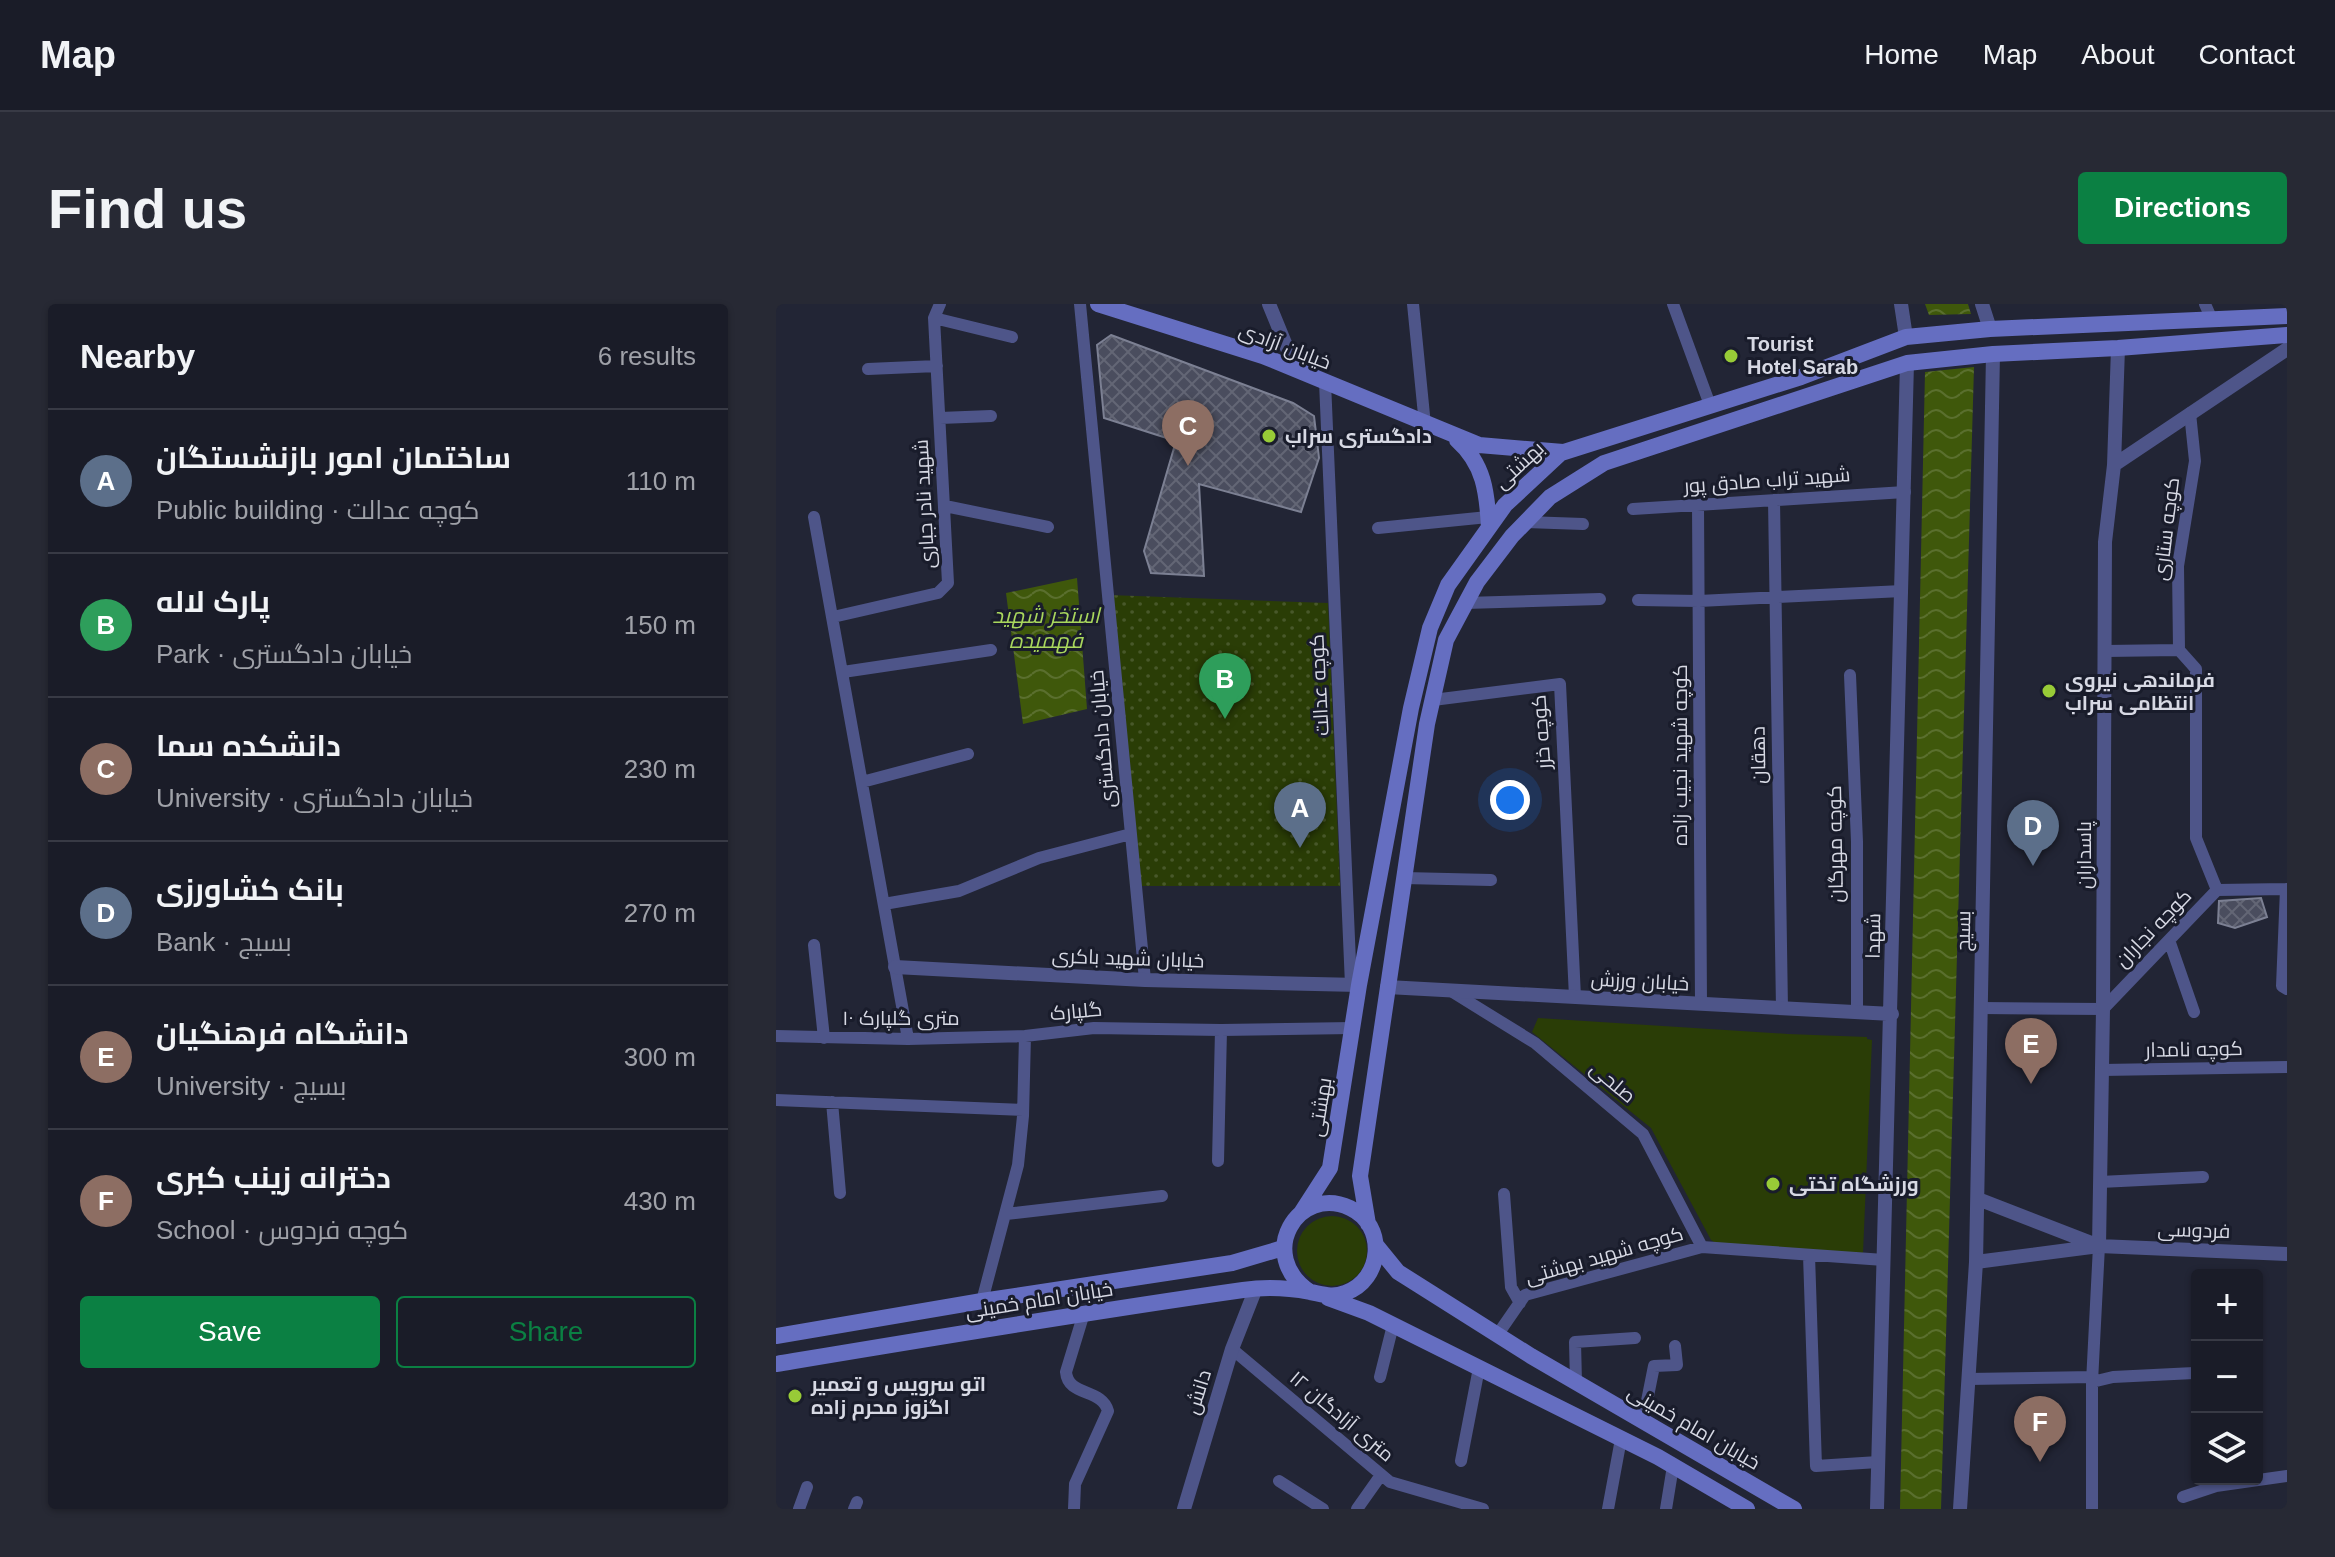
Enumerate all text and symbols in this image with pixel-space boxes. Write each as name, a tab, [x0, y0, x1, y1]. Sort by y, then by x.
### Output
text: Map	[40, 34, 116, 76]
text: Home	[1864, 39, 1939, 70]
text: Map	[1983, 39, 2037, 70]
text: About	[2081, 39, 2155, 70]
text: Contact	[2199, 39, 2295, 70]
button: Directions	[2078, 172, 2287, 244]
text: Find us	[48, 177, 247, 240]
street label: خیابان آزادی	[1235, 318, 1334, 375]
place label: Tourist Hotel Sarab	[1747, 333, 1858, 378]
text: Nearby	[80, 337, 195, 375]
text: 6 results	[598, 341, 696, 371]
marker: Tourist Hotel Sarab	[1722, 347, 1740, 365]
pin: C	[1162, 400, 1214, 466]
place label: دادگستری سراب	[1285, 425, 1432, 448]
marker: دادگستری سراب	[1260, 427, 1278, 445]
street label: بهشتی	[1490, 437, 1550, 495]
street label: شهید نادر جباری	[910, 439, 940, 569]
text: ساختمان امور بازنشستگان	[156, 441, 511, 474]
street label: شهید تراب صادق پور	[1682, 463, 1851, 499]
text: A	[97, 466, 115, 496]
text: 110 m	[626, 466, 696, 496]
street label: کوچه ستاری	[2149, 476, 2185, 582]
text: Public building · کوچه عدالت	[156, 495, 479, 525]
text: پارک لاله	[156, 585, 270, 618]
water label: استخر شهید فهمیده	[992, 603, 1102, 654]
text: B	[97, 610, 115, 640]
text: 150 m	[624, 610, 696, 640]
street label: کوچه عدالت	[1305, 633, 1335, 737]
text: Park · خیابان دادگستری	[156, 639, 412, 669]
pin: B	[1199, 653, 1251, 719]
street label: کوچه شهید نجیب زاده	[1669, 664, 1693, 846]
street label: خیابان دادگستری	[1085, 669, 1121, 809]
place label: فرماندهی نیروی انتظامی سراب	[2065, 669, 2215, 715]
marker: فرماندهی نیروی انتظامی سراب	[2040, 682, 2058, 700]
street label: کوچه خزر	[1527, 694, 1557, 771]
street label: دهقان	[1746, 726, 1772, 784]
text: دانشکده سما	[156, 729, 341, 762]
text: C	[97, 754, 115, 784]
text: 230 m	[624, 754, 696, 784]
your location	[1490, 780, 1530, 820]
pin: A	[1274, 782, 1326, 848]
text: University · خیابان دادگستری	[156, 783, 473, 813]
street label: کوچه مهرگان	[1823, 785, 1849, 903]
pin: D	[2007, 800, 2059, 866]
street label: پاسداران	[2073, 820, 2097, 889]
text: بانک کشاورزی	[156, 873, 344, 906]
street label: کوچه نجاران	[2111, 885, 2197, 973]
text: D	[97, 898, 115, 928]
text: 270 m	[624, 898, 696, 928]
street label: بسیج	[1952, 910, 1977, 952]
street label: شهدا	[1862, 913, 1886, 959]
text: Bank · بسیج	[156, 927, 292, 957]
street label: خیابان شهید باکری	[1051, 944, 1205, 974]
street label: خیابان ورزش	[1590, 967, 1690, 997]
street label: گلپارک	[1049, 998, 1103, 1026]
street label: ۱۰ متری گلپارک	[842, 1007, 960, 1031]
text: دانشگاه فرهنگیان	[156, 1017, 409, 1050]
pin: E	[2005, 1018, 2057, 1084]
street label: کوچه نامدار	[2144, 1037, 2243, 1063]
text: E	[97, 1042, 115, 1072]
text: 300 m	[624, 1042, 696, 1072]
street label: صلحی	[1585, 1057, 1640, 1109]
text: University · بسیج	[156, 1071, 347, 1101]
street label: بهشتی	[1304, 1076, 1337, 1138]
text: دخترانه زینب کبری	[156, 1161, 391, 1194]
place label: ورزشگاه تختی	[1789, 1173, 1919, 1196]
marker: ورزشگاه تختی	[1764, 1175, 1782, 1193]
text: F	[98, 1186, 114, 1216]
text: 430 m	[624, 1186, 696, 1216]
text: School · کوچه فردوس	[156, 1215, 408, 1245]
street label: فردوسی	[2157, 1218, 2231, 1244]
street label: کوچه شهید بهشتی	[1522, 1222, 1686, 1290]
map controls	[2191, 1269, 2263, 1485]
button: +	[2191, 1269, 2263, 1341]
street label: خیابان امام خمینی	[964, 1277, 1115, 1326]
button: Save	[80, 1296, 380, 1368]
button: Share	[396, 1296, 696, 1368]
button: −	[2191, 1341, 2263, 1413]
street label: ۱۲ متری آزادگان	[1284, 1366, 1398, 1467]
street label: دانش	[1181, 1367, 1217, 1417]
place label: اتو سرویس و تعمیر اگزوز محرم زاده	[810, 1373, 986, 1421]
street label: خیابان امام خمینی	[1622, 1380, 1764, 1476]
marker: اتو سرویس و تعمیر اگزوز محرم زاده	[786, 1387, 804, 1405]
pin: F	[2014, 1396, 2066, 1462]
button: layers	[2191, 1413, 2263, 1485]

